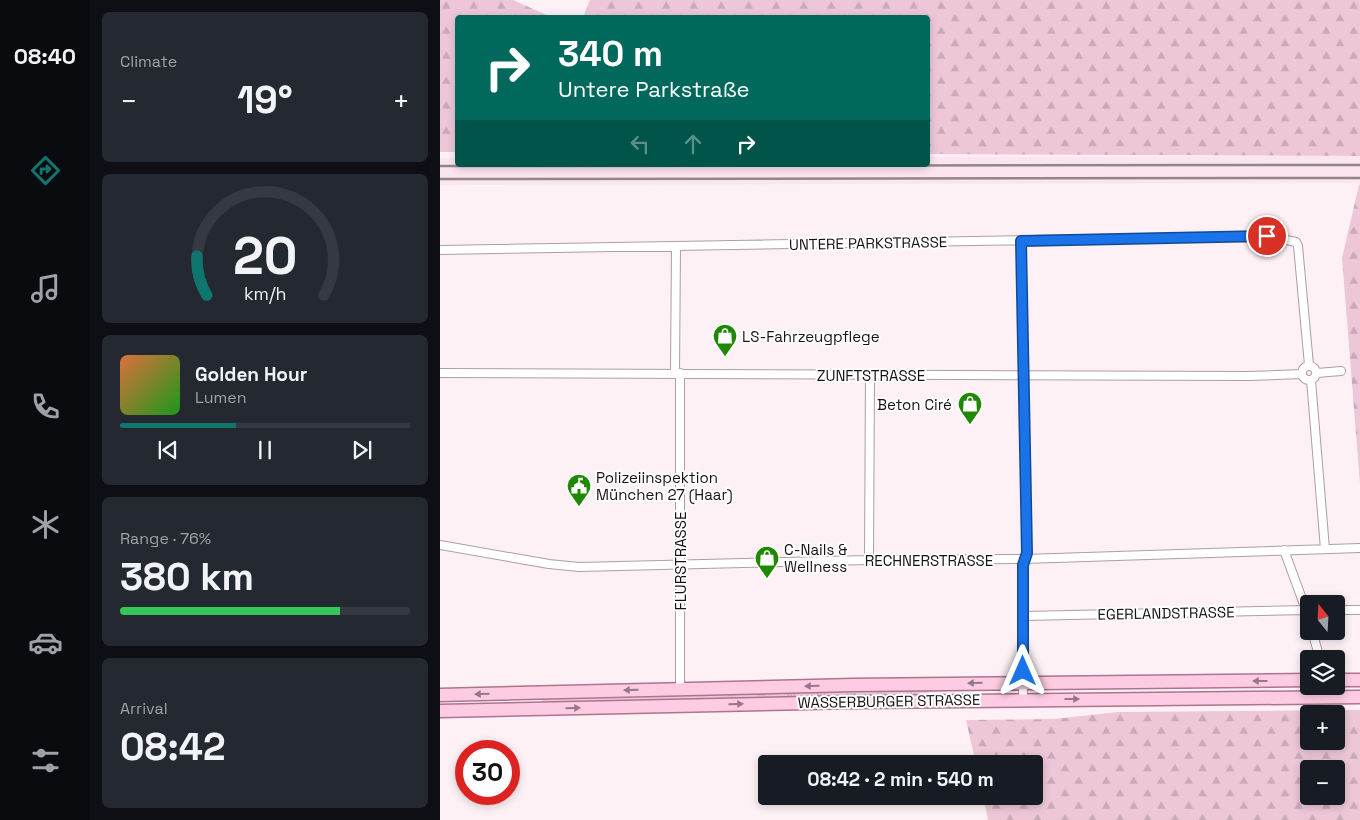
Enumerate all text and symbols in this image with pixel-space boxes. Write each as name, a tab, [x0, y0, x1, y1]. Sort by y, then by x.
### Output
text: 340 m	[558, 32, 663, 76]
icon: right	[475, 35, 540, 100]
text: 08:40	[14, 42, 76, 70]
text: Climate	[120, 51, 177, 72]
text: Untere Parkstraße	[558, 75, 750, 103]
text: 19°	[237, 76, 293, 124]
text: −	[120, 83, 137, 119]
text: +	[393, 83, 410, 119]
icon: left	[626, 130, 654, 158]
icon: ahead	[679, 130, 707, 158]
icon: right	[732, 130, 760, 158]
icon: directions	[28, 153, 63, 188]
pin	[1246, 215, 1288, 257]
icon: arrive	[1253, 222, 1281, 250]
text: 20	[233, 223, 297, 289]
street label: UNTERE PARKSTRASSE	[789, 232, 947, 254]
icon: music	[28, 271, 63, 306]
text: km/h	[244, 282, 286, 305]
shop icon: LS-Fahrzeugpflege	[712, 323, 738, 357]
place label: LS-Fahrzeugpflege	[742, 327, 880, 346]
text: Golden Hour	[195, 362, 307, 387]
street label: ZUNFTSTRASSE	[817, 366, 925, 385]
text: Lumen	[195, 387, 247, 408]
icon: phone	[28, 389, 63, 424]
shop icon: Beton Ciré	[957, 391, 983, 425]
place label: Beton Ciré	[877, 395, 952, 414]
icon: previous	[154, 436, 182, 464]
icon: pause	[251, 436, 279, 464]
icon: next	[348, 436, 376, 464]
place label: Polizeiinspektion München 27 (Haar)	[596, 468, 733, 505]
public building icon: Polizeiinspektion München 27 (Haar)	[566, 473, 592, 507]
icon: climate	[28, 507, 63, 542]
street label: FLURSTRASSE	[671, 512, 690, 610]
text: Range · 76%	[120, 528, 211, 549]
place label: C-Nails & Wellness	[784, 540, 847, 576]
shop icon: C-Nails & Wellness	[754, 545, 780, 579]
street label: RECHNERSTRASSE	[865, 551, 993, 570]
text: 380 km	[120, 553, 254, 601]
north arrow	[1300, 595, 1345, 640]
map controls	[1300, 595, 1345, 805]
street label: EGERLANDSTRASSE	[1097, 602, 1235, 624]
icon: car	[28, 625, 63, 660]
position arrow	[996, 644, 1048, 696]
button: layers	[1300, 650, 1345, 695]
one-way arrow	[1252, 677, 1268, 685]
one-way arrow	[967, 680, 983, 688]
one-way arrow	[804, 682, 820, 690]
one-way arrow	[623, 686, 639, 694]
one-way arrow	[474, 690, 490, 698]
street label: WASSERBURGER STRASSE	[797, 690, 981, 712]
one-way arrow	[1064, 695, 1080, 703]
text: Arrival	[120, 698, 168, 719]
one-way arrow	[728, 700, 744, 708]
one-way arrow	[565, 704, 581, 712]
button: +	[1300, 705, 1345, 750]
text: 08:42	[120, 723, 226, 771]
speed limit sign: 30	[455, 740, 520, 805]
icon: filters	[28, 743, 63, 778]
button: −	[1300, 760, 1345, 805]
text: 08:42 · 2 min · 540 m	[807, 767, 994, 792]

